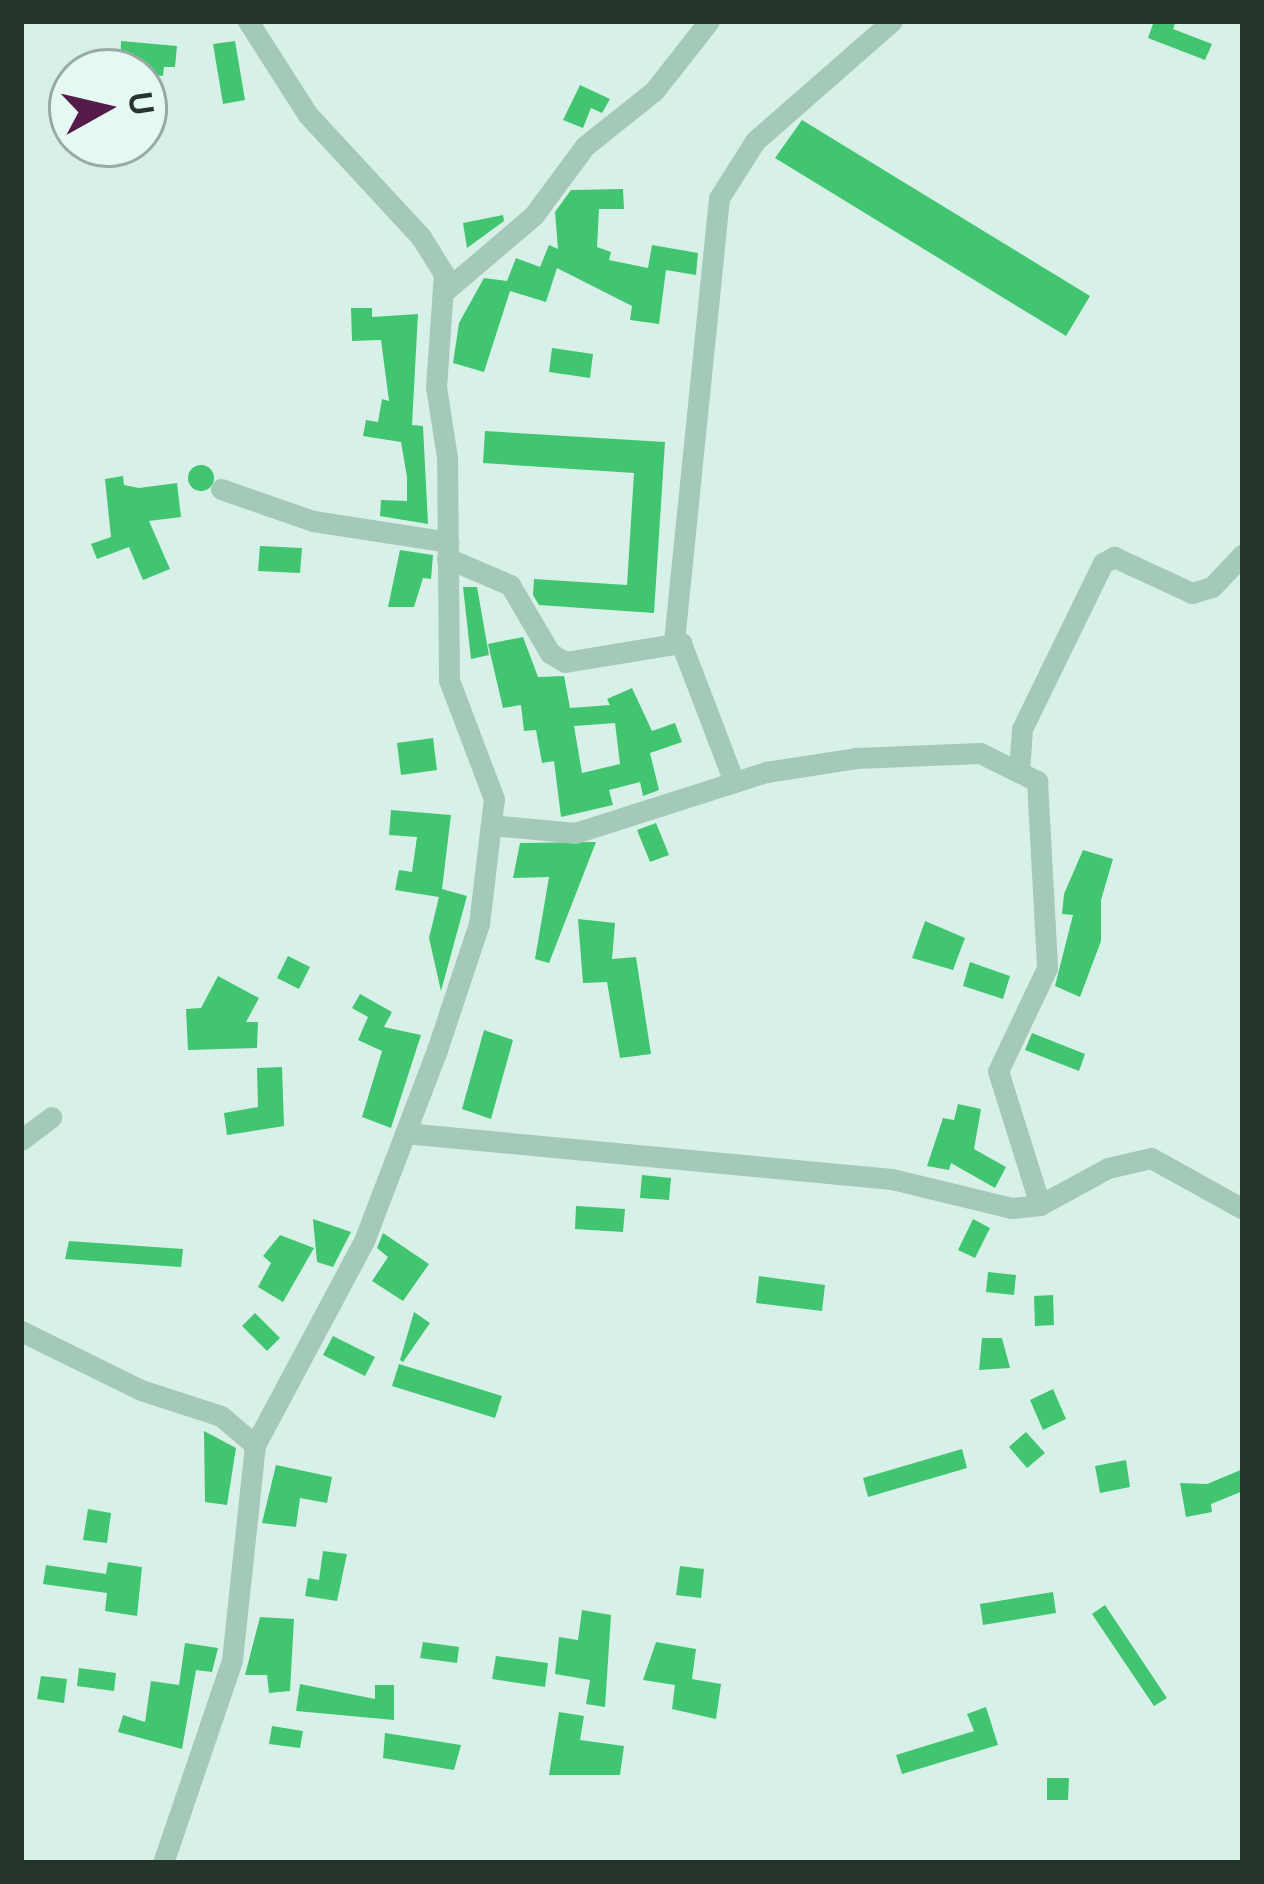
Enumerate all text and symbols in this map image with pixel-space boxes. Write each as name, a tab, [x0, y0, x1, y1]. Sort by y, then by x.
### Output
north arrow	[48, 48, 168, 168]
text: U	[120, 89, 162, 118]

